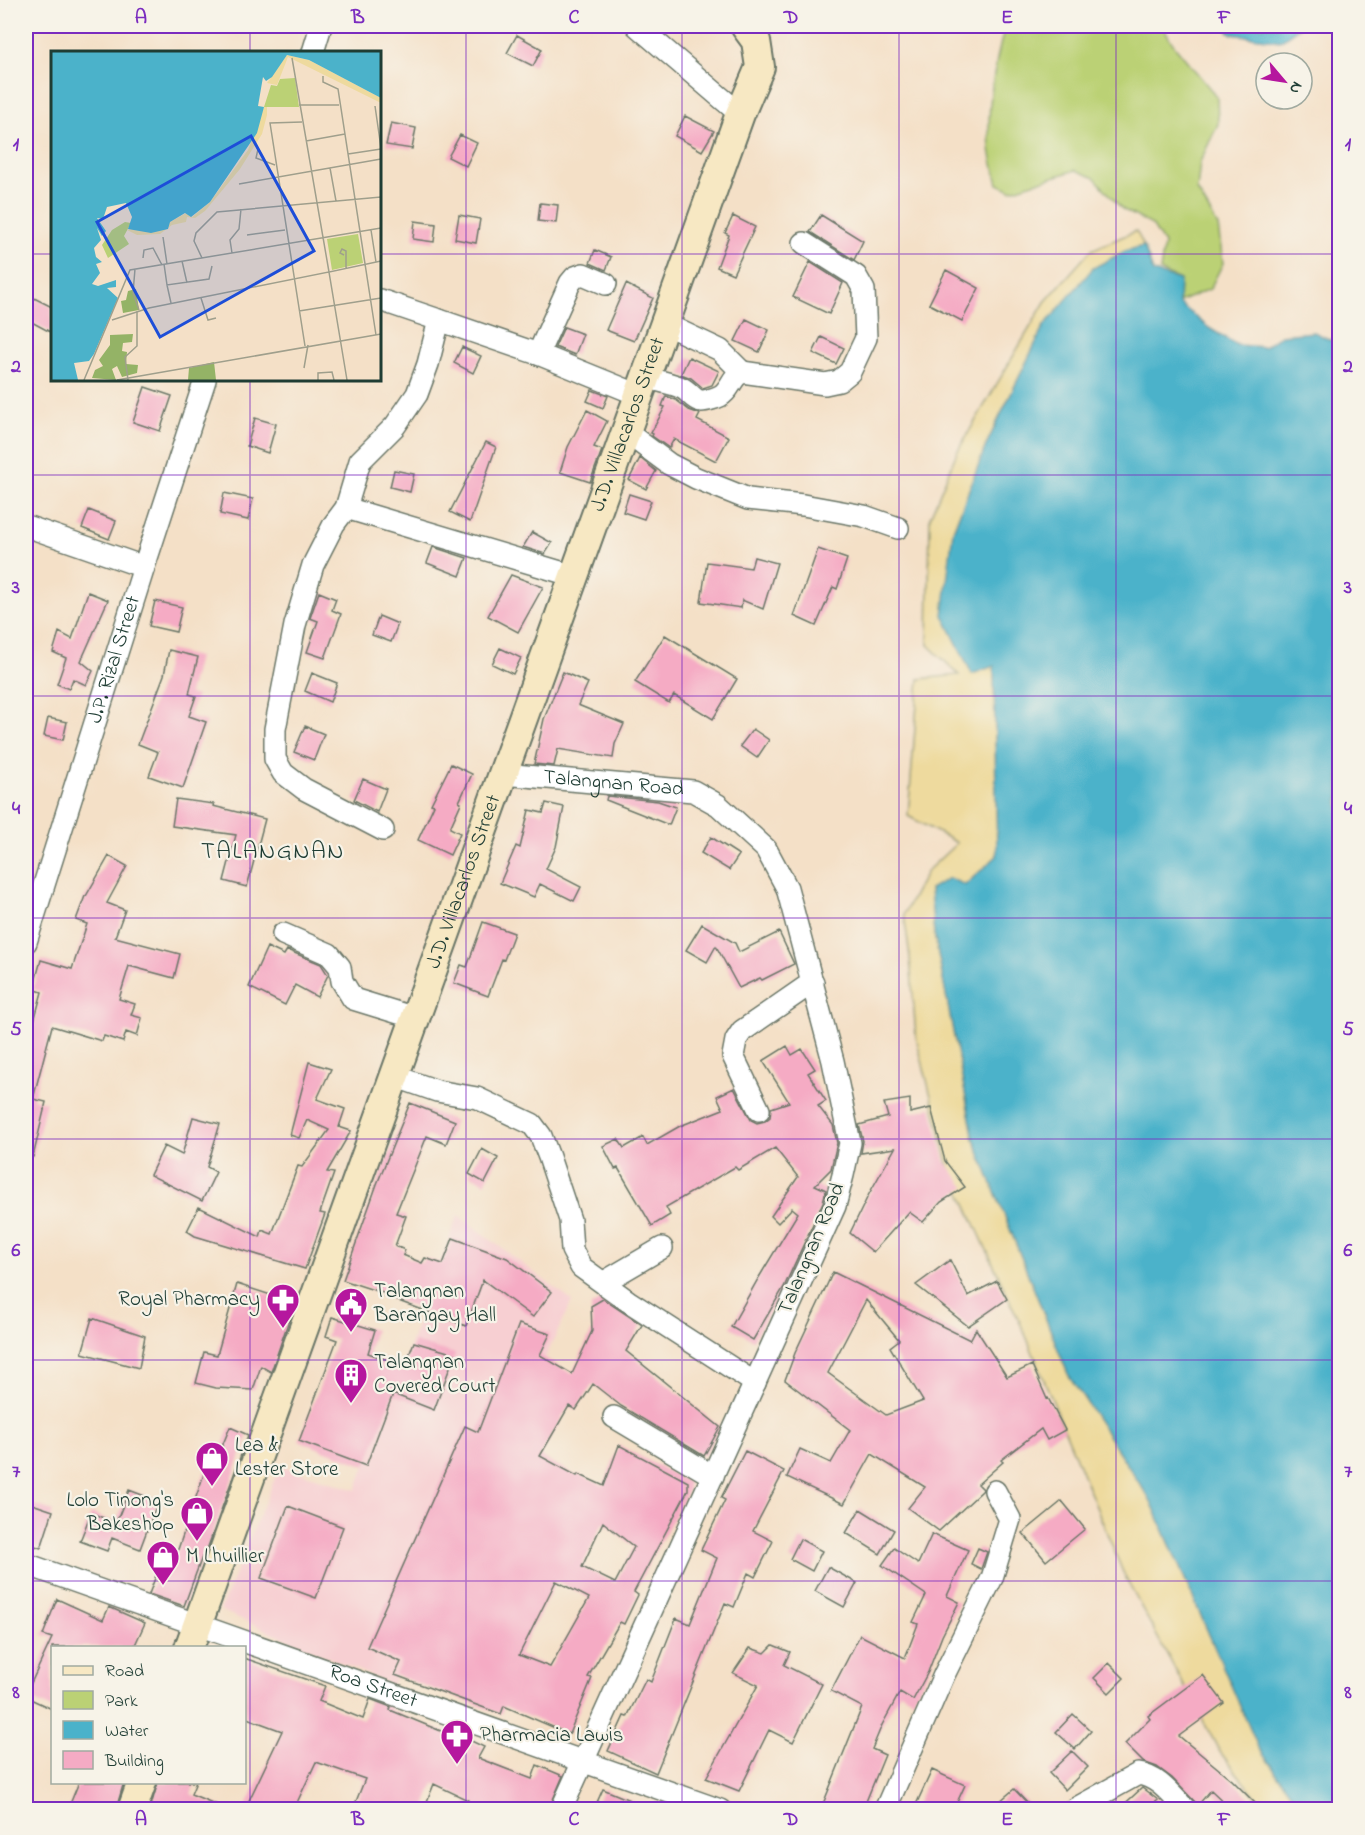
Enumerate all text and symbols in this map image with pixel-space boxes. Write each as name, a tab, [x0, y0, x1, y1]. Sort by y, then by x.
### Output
text: A	[135, 4, 147, 33]
text: B	[350, 4, 365, 33]
text: C	[569, 4, 580, 33]
text: D	[783, 4, 798, 33]
text: E	[1001, 4, 1013, 33]
text: F	[1217, 4, 1231, 33]
inset map	[51, 51, 381, 381]
north arrow	[1254, 51, 1314, 111]
text: N	[1282, 77, 1308, 98]
text: 1	[13, 131, 20, 160]
text: 1	[1345, 131, 1352, 160]
street label: J.D. Villacarlos Street	[583, 333, 674, 516]
text: 2	[10, 353, 21, 382]
text: 2	[1342, 353, 1353, 382]
text: 3	[11, 574, 20, 603]
text: 3	[1343, 574, 1352, 603]
street label: J.P. Rizal Street	[81, 592, 149, 727]
street label: Talangnan Road	[542, 763, 685, 805]
street label: J.D. Villacarlos Street	[419, 791, 509, 973]
text: 4	[12, 795, 21, 824]
text: 4	[1344, 795, 1353, 824]
district label: TALANGNAN	[201, 835, 345, 870]
text: 5	[10, 1016, 22, 1045]
text: 5	[1342, 1016, 1354, 1045]
street label: Talangnan Road	[771, 1178, 855, 1321]
text: 6	[12, 1237, 21, 1266]
text: 6	[1344, 1237, 1353, 1266]
place label: Talangnan Barangay Hall	[373, 1277, 496, 1333]
pharmacy icon: Royal Pharmacy	[265, 1282, 301, 1329]
place label: Royal Pharmacy	[118, 1285, 260, 1317]
public building icon: Talangnan Barangay Hall	[333, 1286, 369, 1333]
place label: Talangnan Covered Court	[374, 1348, 496, 1402]
building icon: Talangnan Covered Court	[333, 1357, 369, 1404]
place label: Lea & Lester Store	[235, 1431, 339, 1485]
shop icon: Lea & Lester Store	[194, 1440, 230, 1487]
text: 7	[12, 1458, 21, 1487]
text: 7	[1344, 1458, 1353, 1487]
place label: Lolo Tinong's Bakeshop	[66, 1486, 174, 1540]
shop icon: Lolo Tinong's Bakeshop	[179, 1495, 215, 1542]
shop icon: M Lhuillier	[145, 1539, 181, 1586]
place label: M Lhuillier	[186, 1542, 265, 1572]
legend	[51, 1646, 246, 1784]
street label: Roa Street	[324, 1657, 421, 1716]
text: Road	[105, 1659, 144, 1685]
text: 8	[11, 1679, 20, 1708]
text: 8	[1343, 1679, 1352, 1708]
text: Park	[105, 1689, 138, 1715]
pharmacy icon: Pharmacia Lawis	[439, 1718, 475, 1765]
text: Water	[105, 1719, 149, 1745]
place label: Pharmacia Lawis	[480, 1721, 623, 1751]
text: Building	[104, 1749, 164, 1776]
text: A	[135, 1806, 147, 1835]
text: B	[350, 1806, 365, 1835]
text: C	[569, 1806, 580, 1835]
text: D	[783, 1806, 798, 1835]
text: E	[1001, 1806, 1013, 1835]
text: F	[1217, 1806, 1231, 1835]

